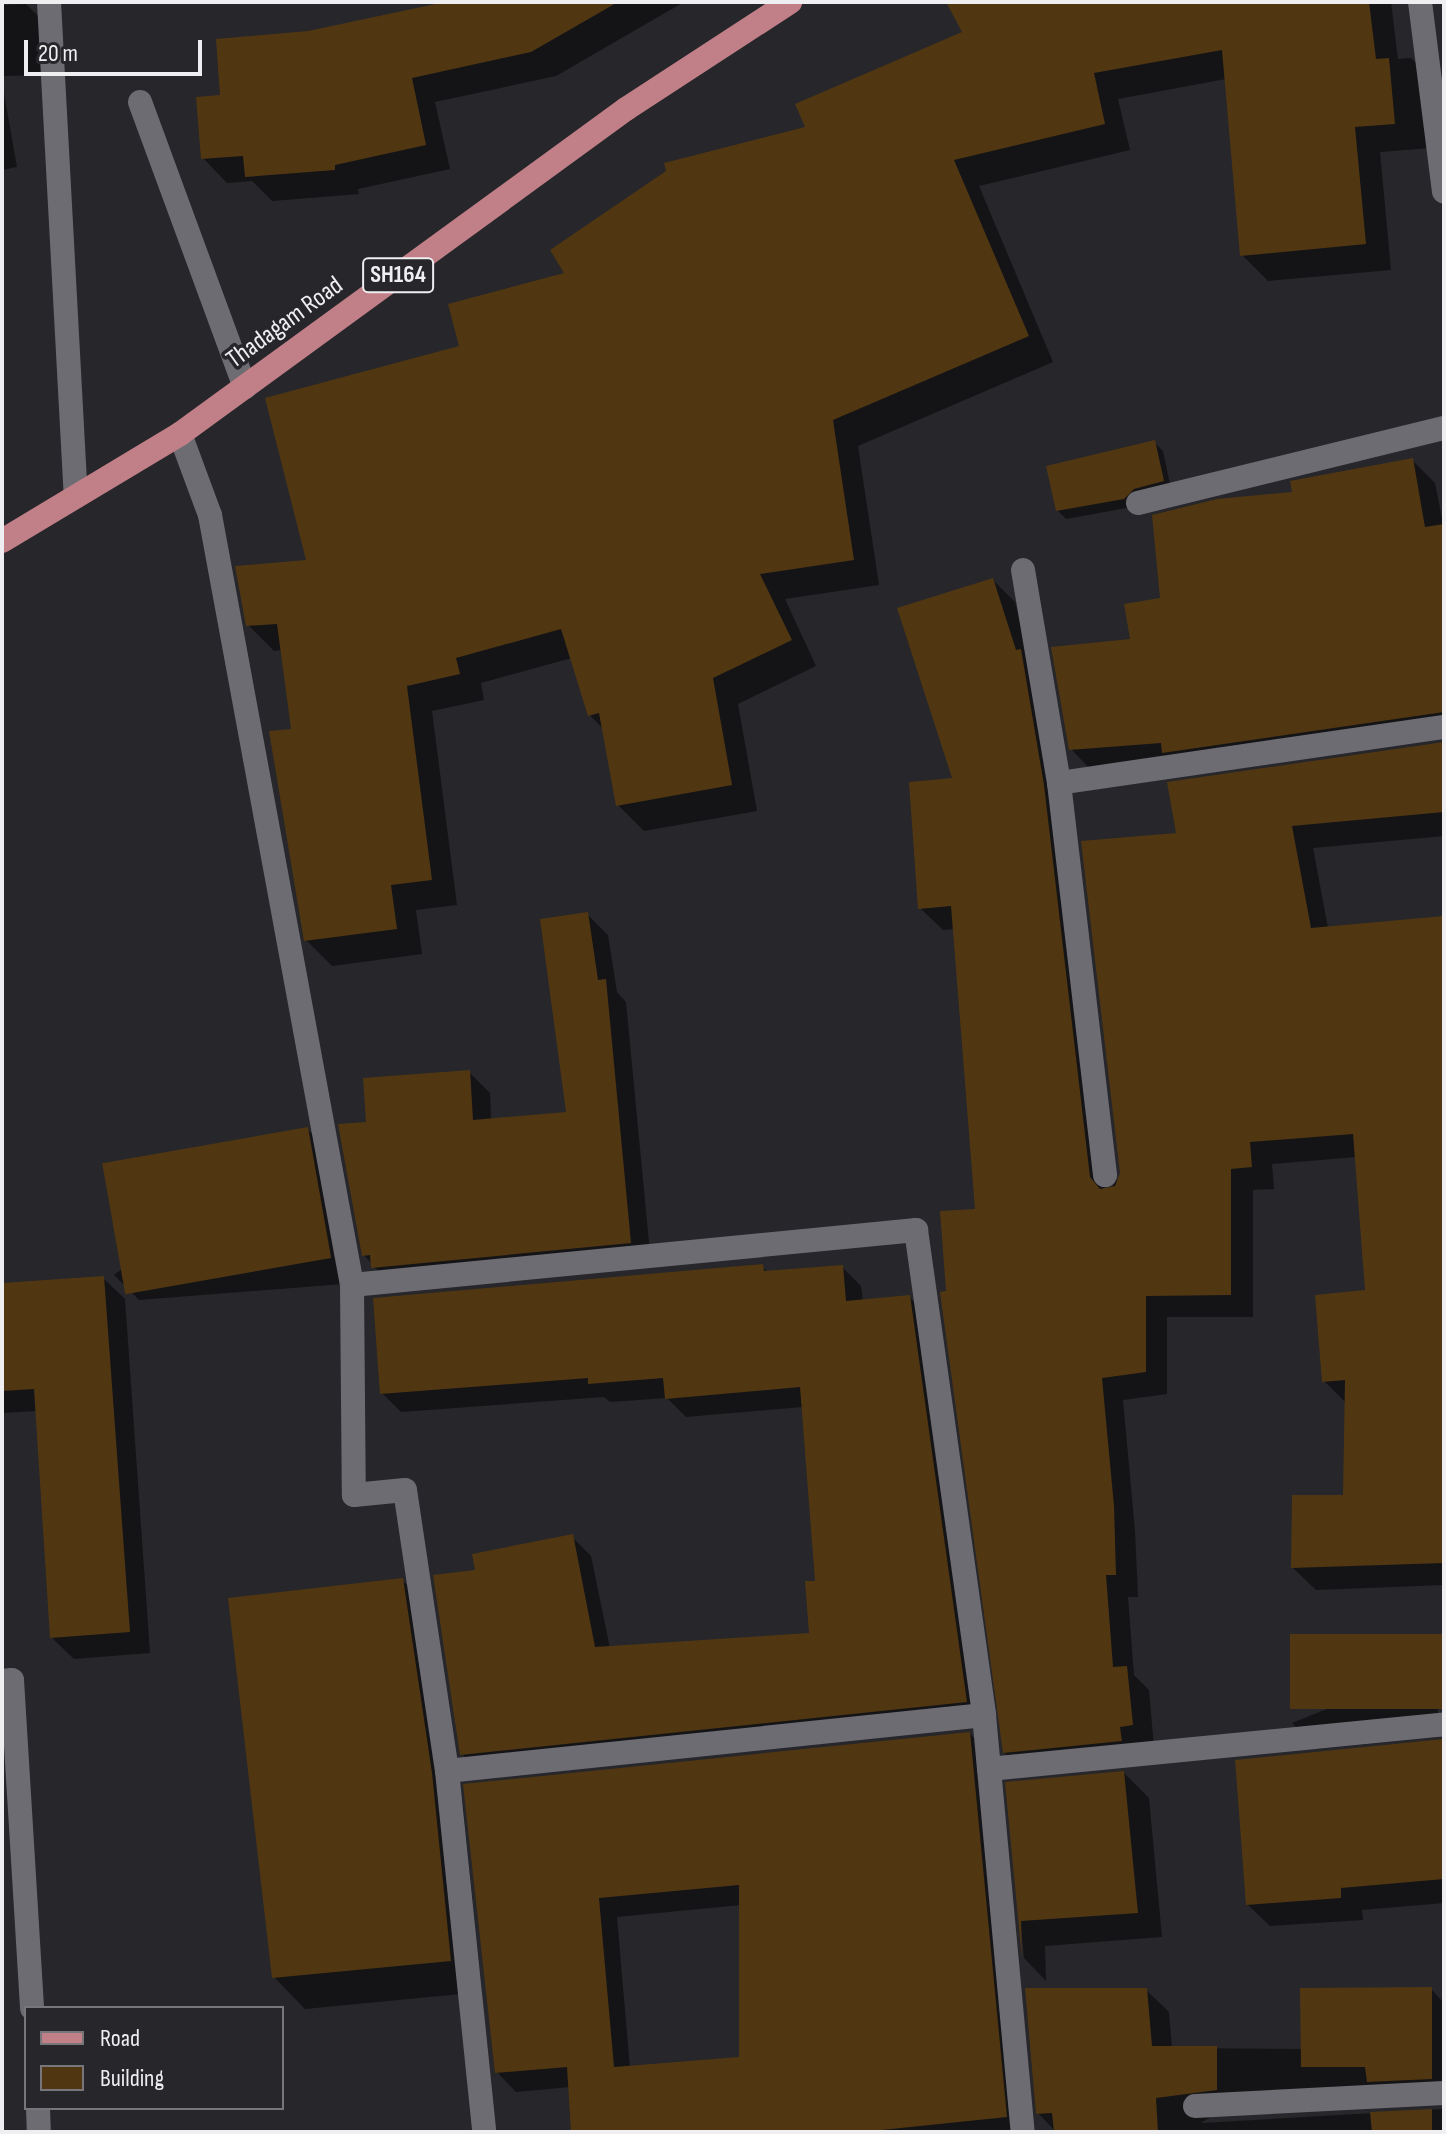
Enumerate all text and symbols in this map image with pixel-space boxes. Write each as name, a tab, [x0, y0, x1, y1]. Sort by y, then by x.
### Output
scale bar	[28, 24, 206, 74]
text: 20 m	[38, 39, 78, 68]
road number: SH164	[362, 255, 434, 295]
street label: Thadagam Road	[221, 270, 349, 376]
legend	[24, 2006, 284, 2110]
text: Road	[100, 2024, 140, 2053]
text: Building	[100, 2064, 164, 2093]

